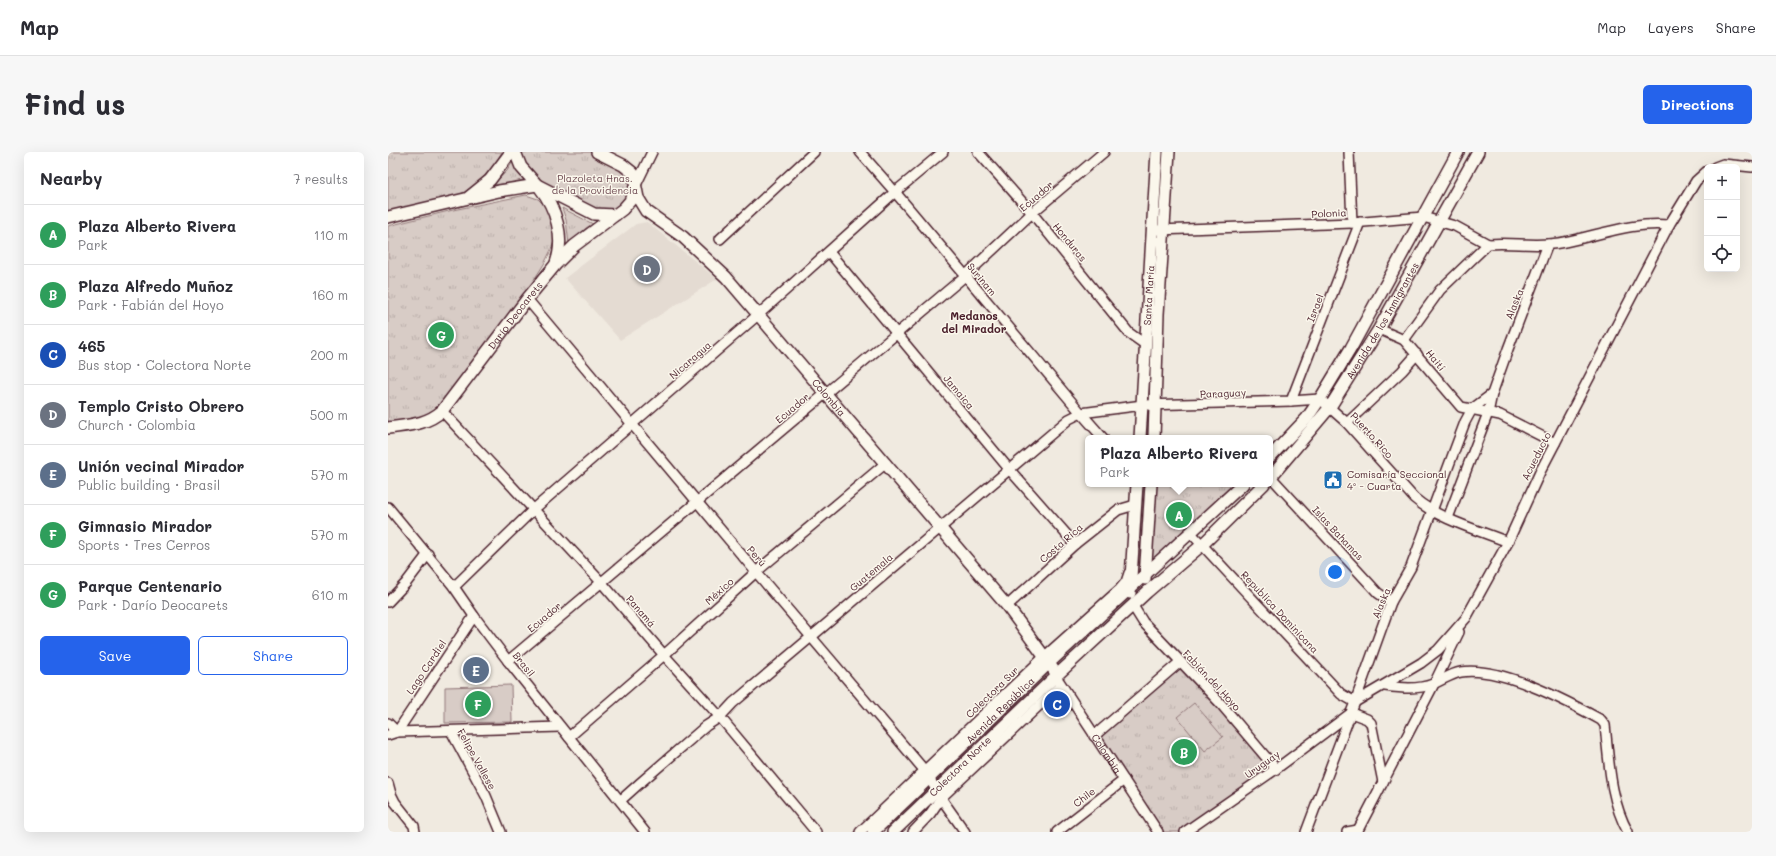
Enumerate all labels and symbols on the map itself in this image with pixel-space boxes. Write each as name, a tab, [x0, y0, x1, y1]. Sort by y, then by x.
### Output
park label: Plazoleta Hnas. de la Providencia	[552, 171, 638, 197]
street label: Ecuador	[1016, 177, 1056, 215]
street label: Polonia	[1311, 205, 1347, 221]
street label: Honduras	[1050, 220, 1090, 265]
pin: D	[634, 254, 660, 284]
street label: Surinam	[964, 260, 1000, 298]
street label: Avenida de los Inmigrantes	[1342, 260, 1422, 382]
street label: Santa María	[1140, 265, 1157, 326]
street label: Darío Deocarets	[484, 278, 546, 352]
street label: Alaska	[1502, 287, 1526, 321]
street label: Israel	[1303, 292, 1327, 324]
district label: Medanos del Mirador	[942, 308, 1007, 336]
pin: G	[428, 320, 454, 350]
street label: Nicaragua	[666, 338, 714, 382]
street label: Haití	[1423, 346, 1449, 374]
street label: Jamaica	[940, 372, 978, 412]
street label: Colombia	[809, 376, 849, 419]
street label: Paraguay	[1200, 385, 1246, 401]
street label: Ecuador	[772, 390, 812, 426]
street label: Puerto Rico	[1348, 409, 1397, 461]
street label: Acueducto	[1518, 429, 1554, 483]
place label: Comisaría Seccional 4º - Cuarta	[1347, 467, 1447, 493]
public building icon: Comisaría Seccional 4º - Cuarta	[1322, 469, 1344, 491]
pin: A	[1166, 500, 1192, 530]
street label: Islas Bahamas	[1309, 503, 1367, 563]
street label: Costa Rica	[1036, 520, 1086, 566]
street label: Perú	[744, 543, 770, 569]
street label: Guatemala	[846, 550, 896, 594]
your location	[1325, 562, 1345, 582]
street label: Republica Dominicana	[1238, 568, 1322, 656]
street label: México	[702, 574, 736, 608]
street label: Alaska	[1368, 586, 1394, 620]
street label: Panamá	[623, 592, 659, 630]
street label: Ecuador	[524, 599, 564, 635]
street label: Lago Cardiel	[403, 637, 449, 697]
street label: Fabián del Hoyo	[1180, 646, 1244, 714]
street label: Brasil	[510, 649, 538, 679]
pin: E	[463, 655, 489, 685]
street label: Colectora Sur	[962, 663, 1022, 721]
street label: Avenida República	[963, 674, 1037, 746]
pin: F	[465, 689, 491, 719]
pin: C	[1044, 689, 1070, 719]
street label: Felipe Vallese	[454, 726, 500, 792]
street label: Colombia	[1088, 731, 1125, 776]
street label: Colectora Norte	[926, 733, 994, 799]
pin: B	[1171, 737, 1197, 767]
street label: Uruguay	[1242, 747, 1282, 781]
street label: Chile	[1070, 784, 1098, 810]

